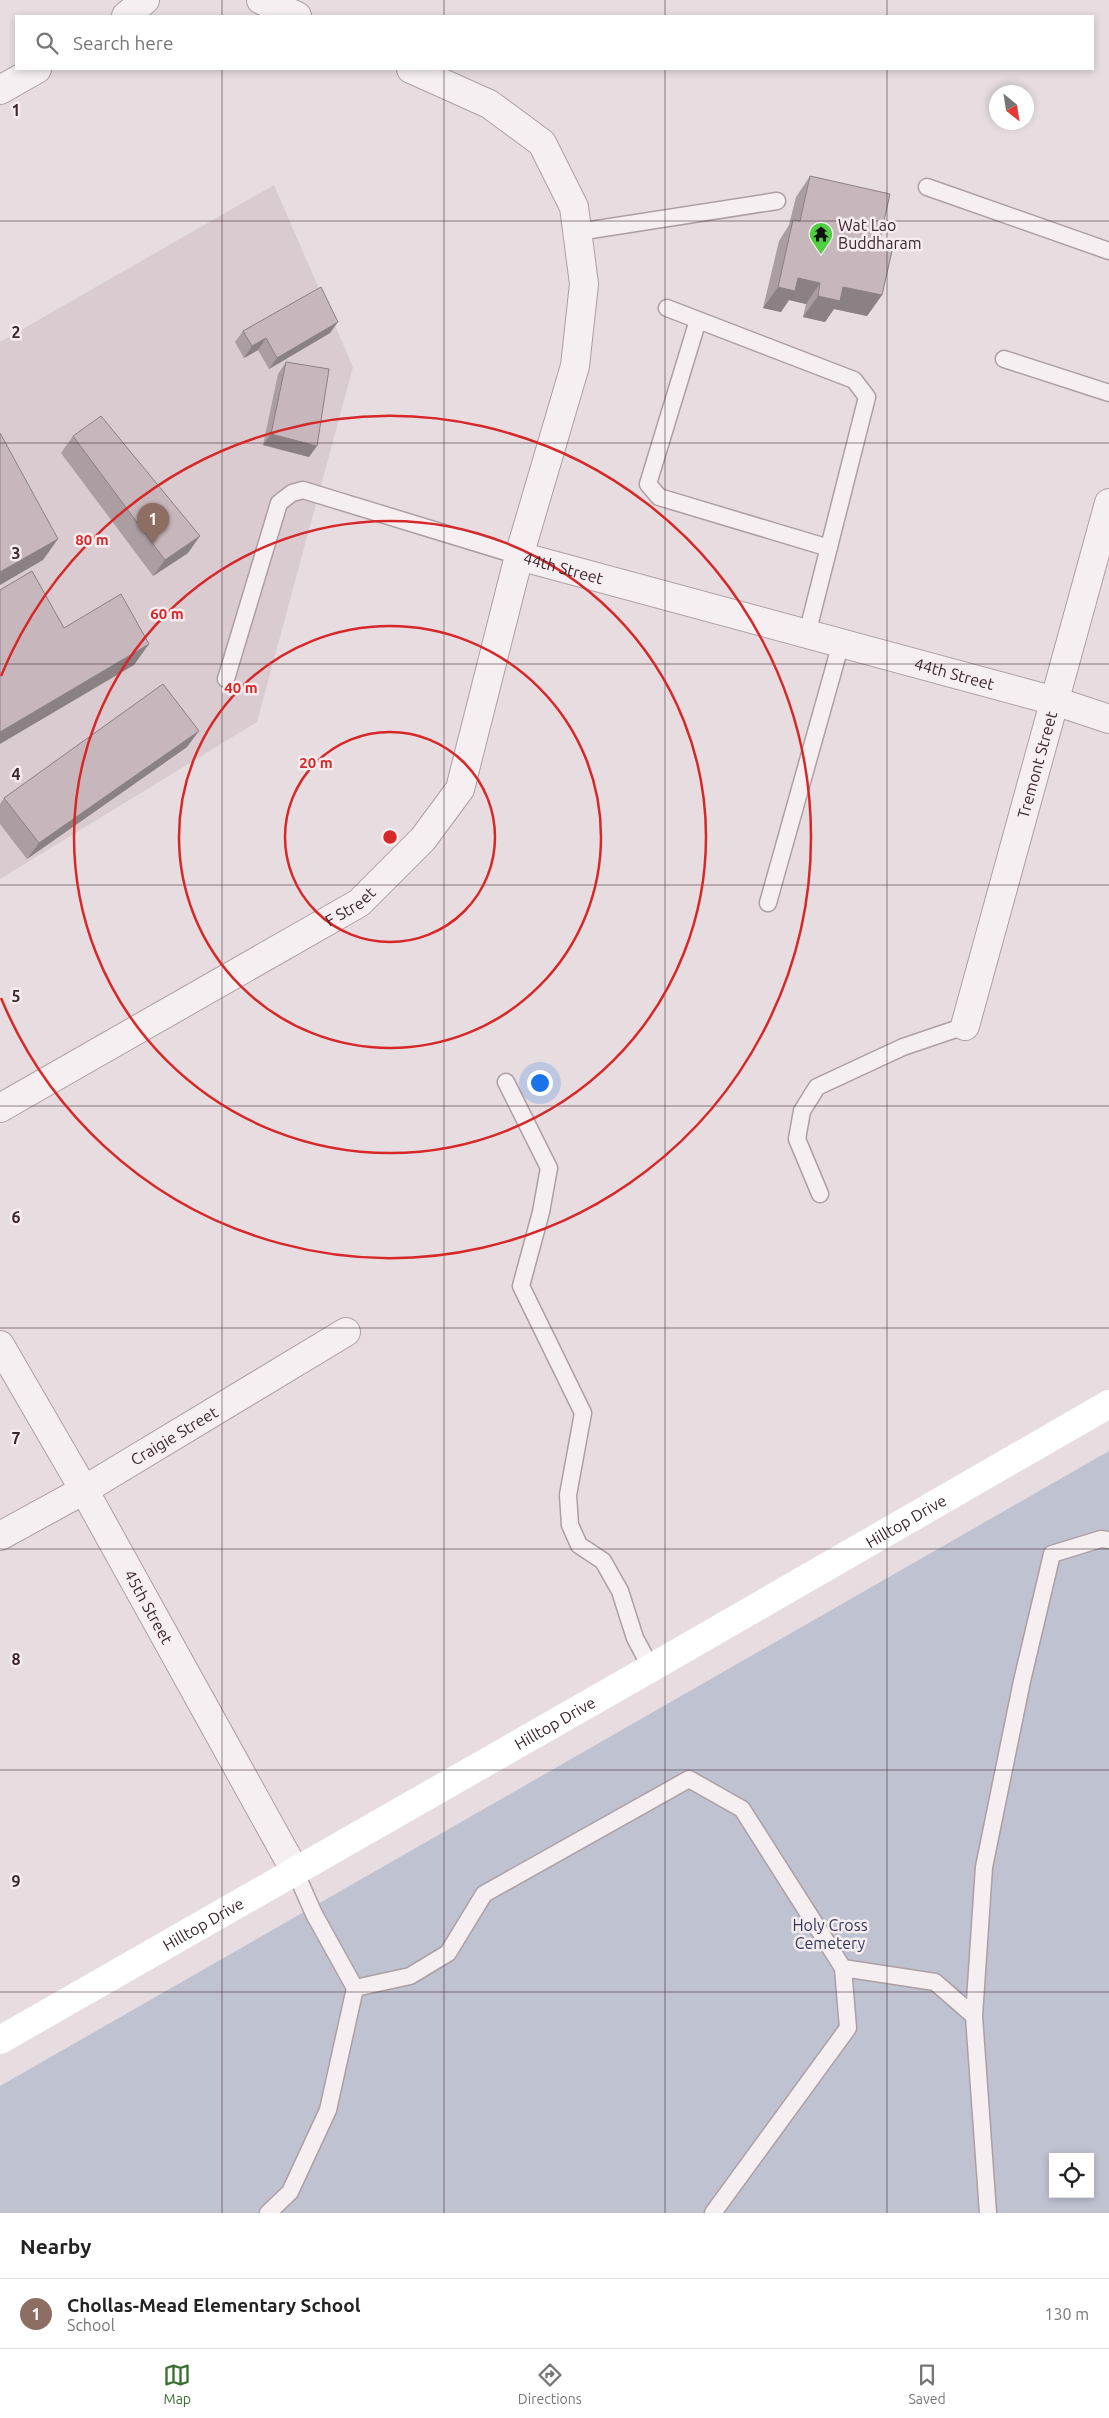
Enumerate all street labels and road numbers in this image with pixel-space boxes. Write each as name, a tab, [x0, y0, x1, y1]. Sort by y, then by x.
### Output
street label: 44th Street	[522, 549, 606, 588]
street label: 44th Street	[912, 654, 997, 693]
street label: Tremont Street	[1014, 708, 1060, 820]
street label: F Street	[322, 883, 379, 930]
street label: Craigie Street	[127, 1402, 221, 1469]
street label: Hilltop Drive	[862, 1491, 949, 1551]
street label: 45th Street	[121, 1567, 177, 1648]
street label: Hilltop Drive	[511, 1693, 598, 1753]
street label: Hilltop Drive	[160, 1894, 247, 1954]

